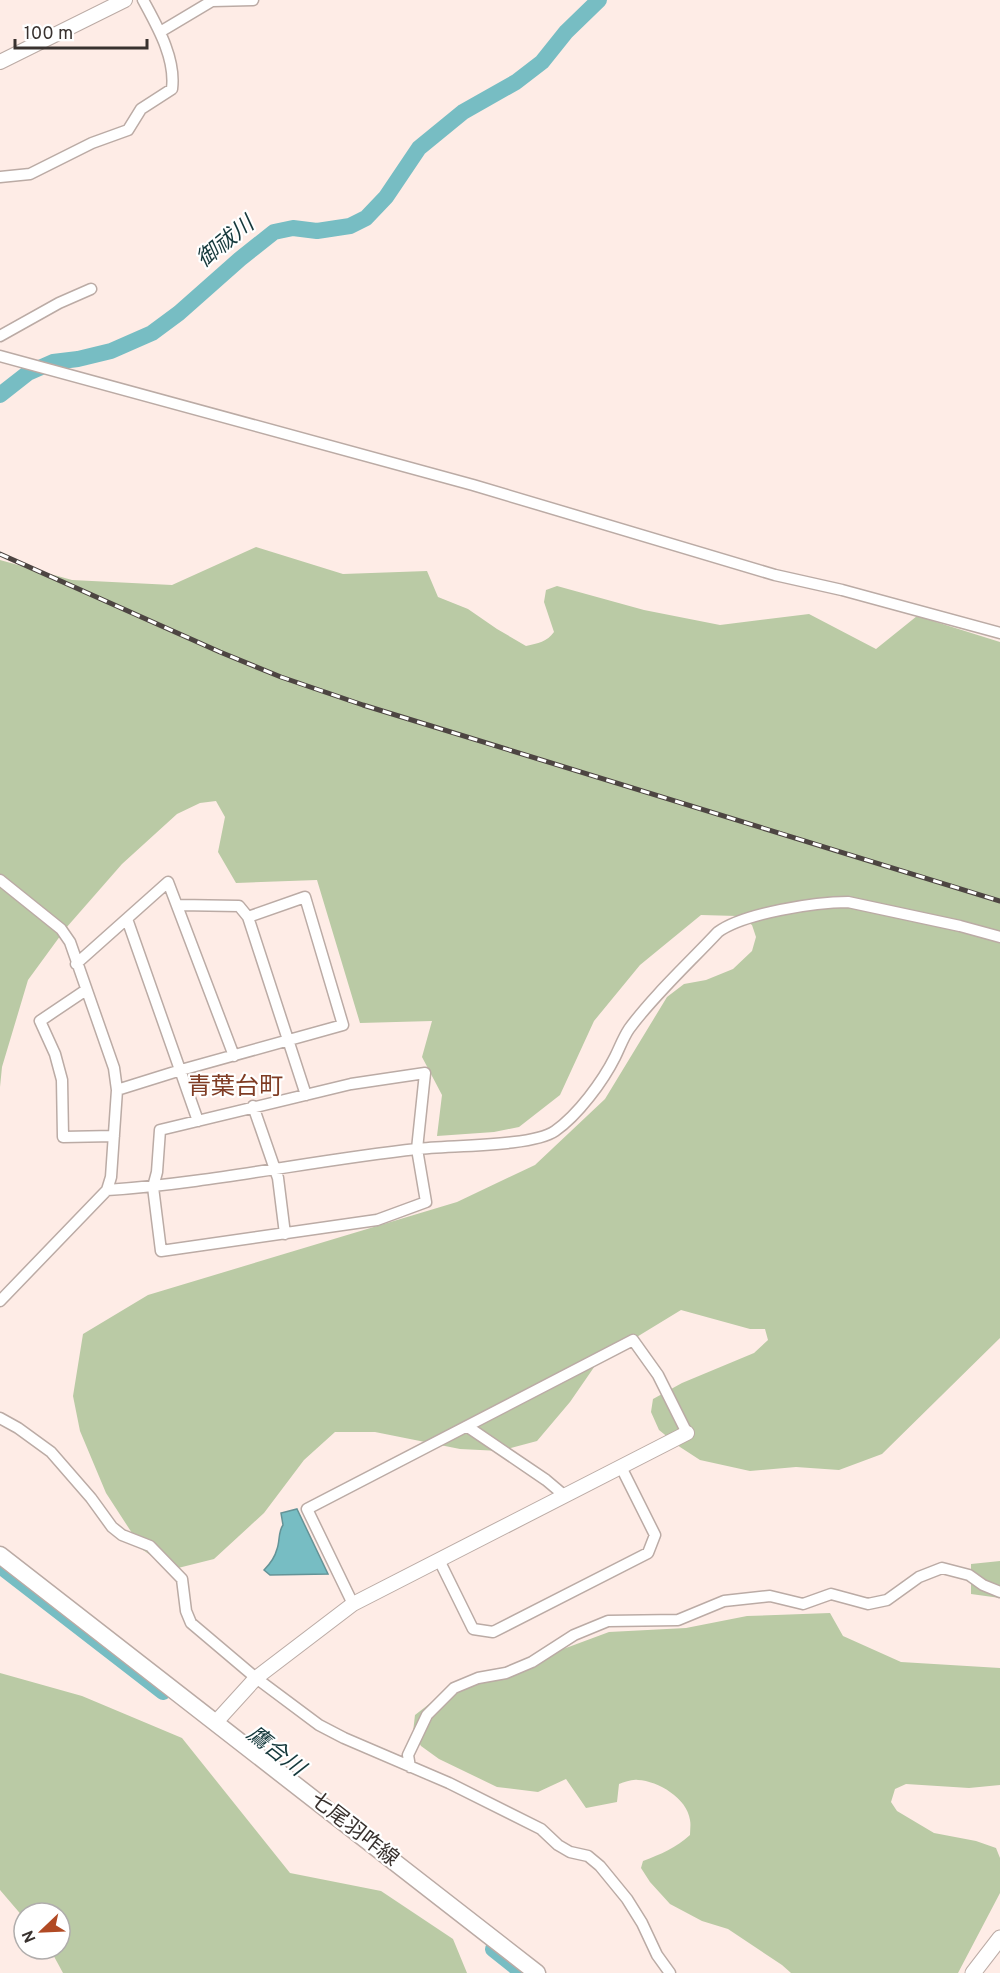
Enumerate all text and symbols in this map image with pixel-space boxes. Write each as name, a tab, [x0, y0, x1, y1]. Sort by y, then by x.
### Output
scale bar	[15, 12, 147, 50]
text: 100 m	[24, 23, 73, 46]
water label: 御祓川	[192, 210, 262, 274]
district label: 青葉台町	[187, 1073, 283, 1103]
water label: 鷹合川	[241, 1721, 311, 1784]
street label: 七尾羽咋線	[304, 1787, 404, 1873]
north arrow	[12, 1901, 72, 1961]
text: N	[19, 1927, 41, 1945]

